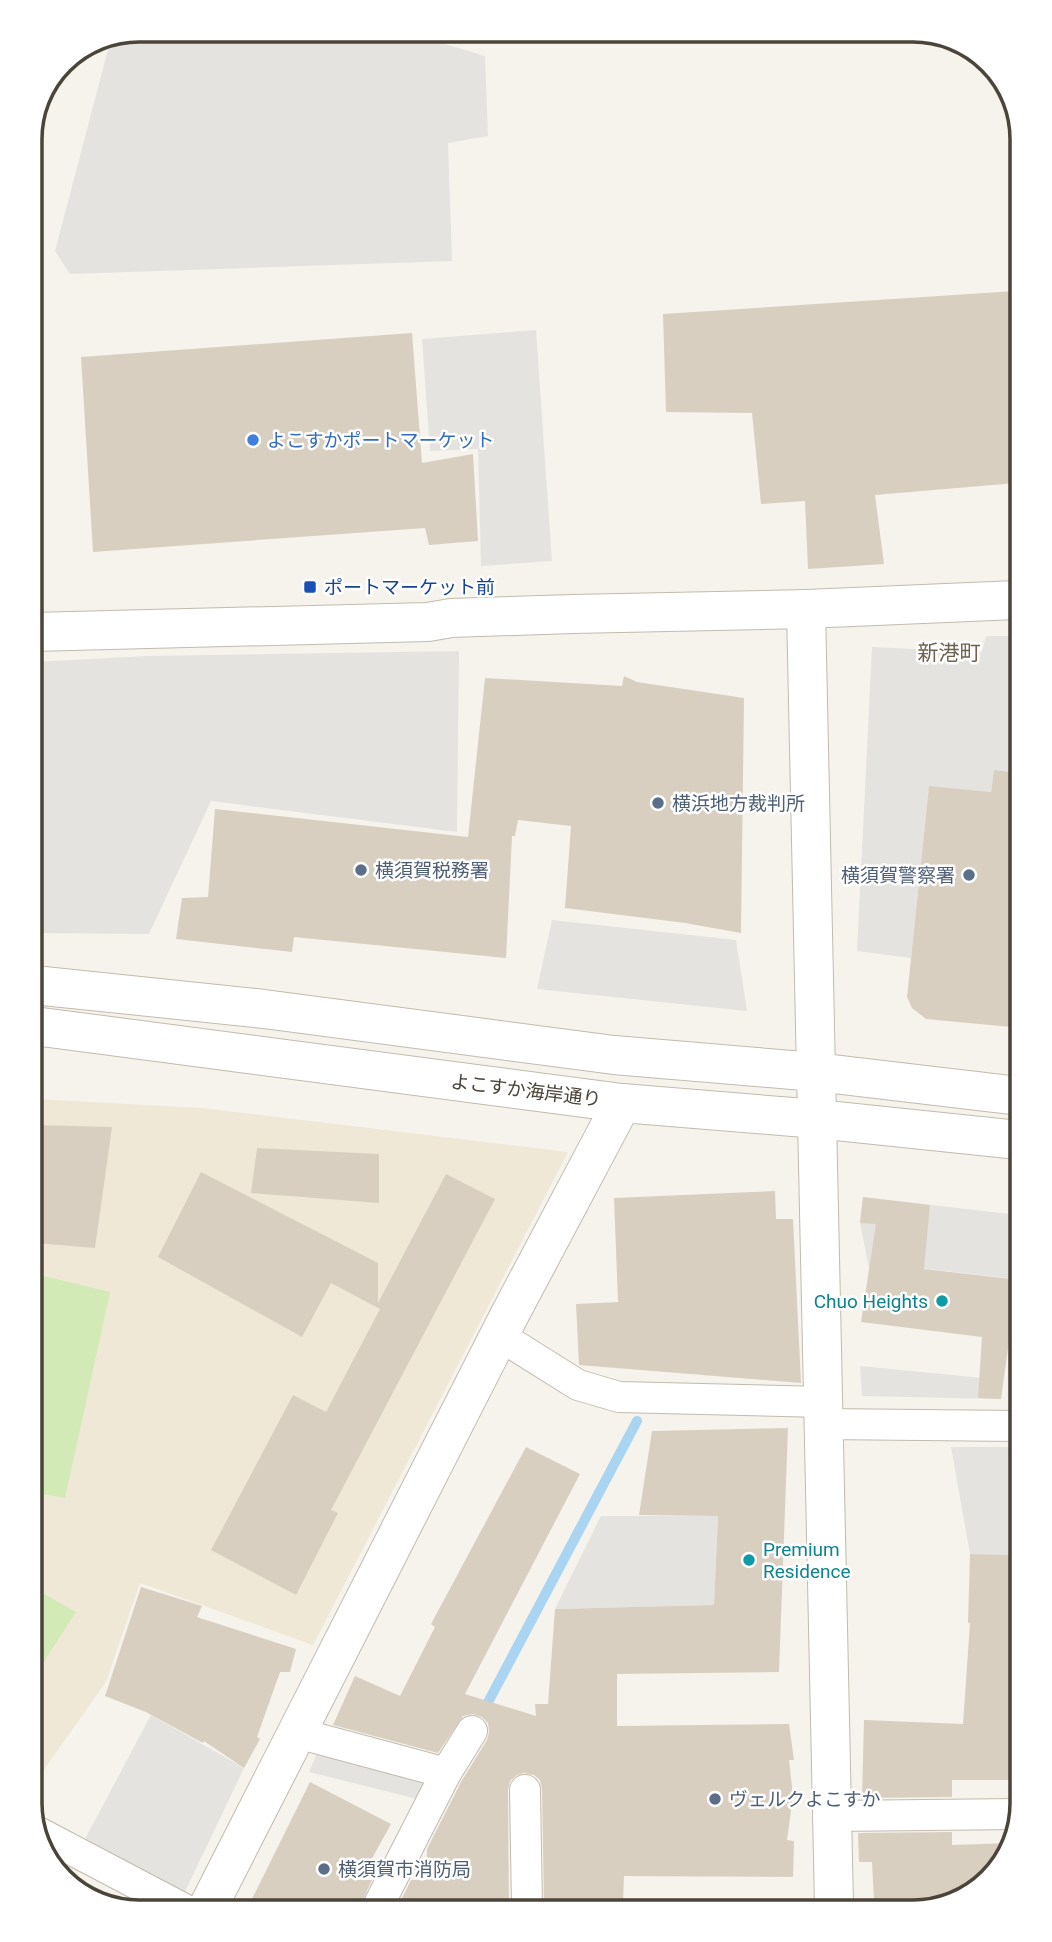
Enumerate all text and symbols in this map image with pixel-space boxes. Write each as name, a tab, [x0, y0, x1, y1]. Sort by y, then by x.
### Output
place label: よこすかポートマーケット	[267, 429, 495, 452]
marker: よこすかポートマーケット	[245, 432, 261, 448]
place label: ポートマーケット前	[324, 576, 495, 599]
marker: ポートマーケット前	[302, 579, 318, 595]
district label: 新港町	[918, 641, 981, 665]
place label: 横浜地方裁判所	[672, 792, 805, 815]
marker: 横浜地方裁判所	[650, 795, 666, 811]
place label: 横須賀税務署	[375, 859, 489, 882]
marker: 横須賀税務署	[353, 862, 369, 878]
place label: 横須賀警察署	[841, 864, 955, 887]
marker: 横須賀警察署	[961, 867, 977, 883]
street label: よこすか海岸通り	[449, 1070, 603, 1111]
place label: Chuo Heights	[814, 1290, 928, 1313]
marker: Chuo Heights	[934, 1293, 950, 1309]
place label: Premium Residence	[763, 1538, 851, 1583]
marker: Premium Residence	[741, 1552, 757, 1568]
place label: ヴェルクよこすか	[729, 1788, 881, 1811]
marker: ヴェルクよこすか	[707, 1791, 723, 1807]
place label: 横須賀市消防局	[338, 1858, 471, 1881]
marker: 横須賀市消防局	[316, 1861, 332, 1877]

